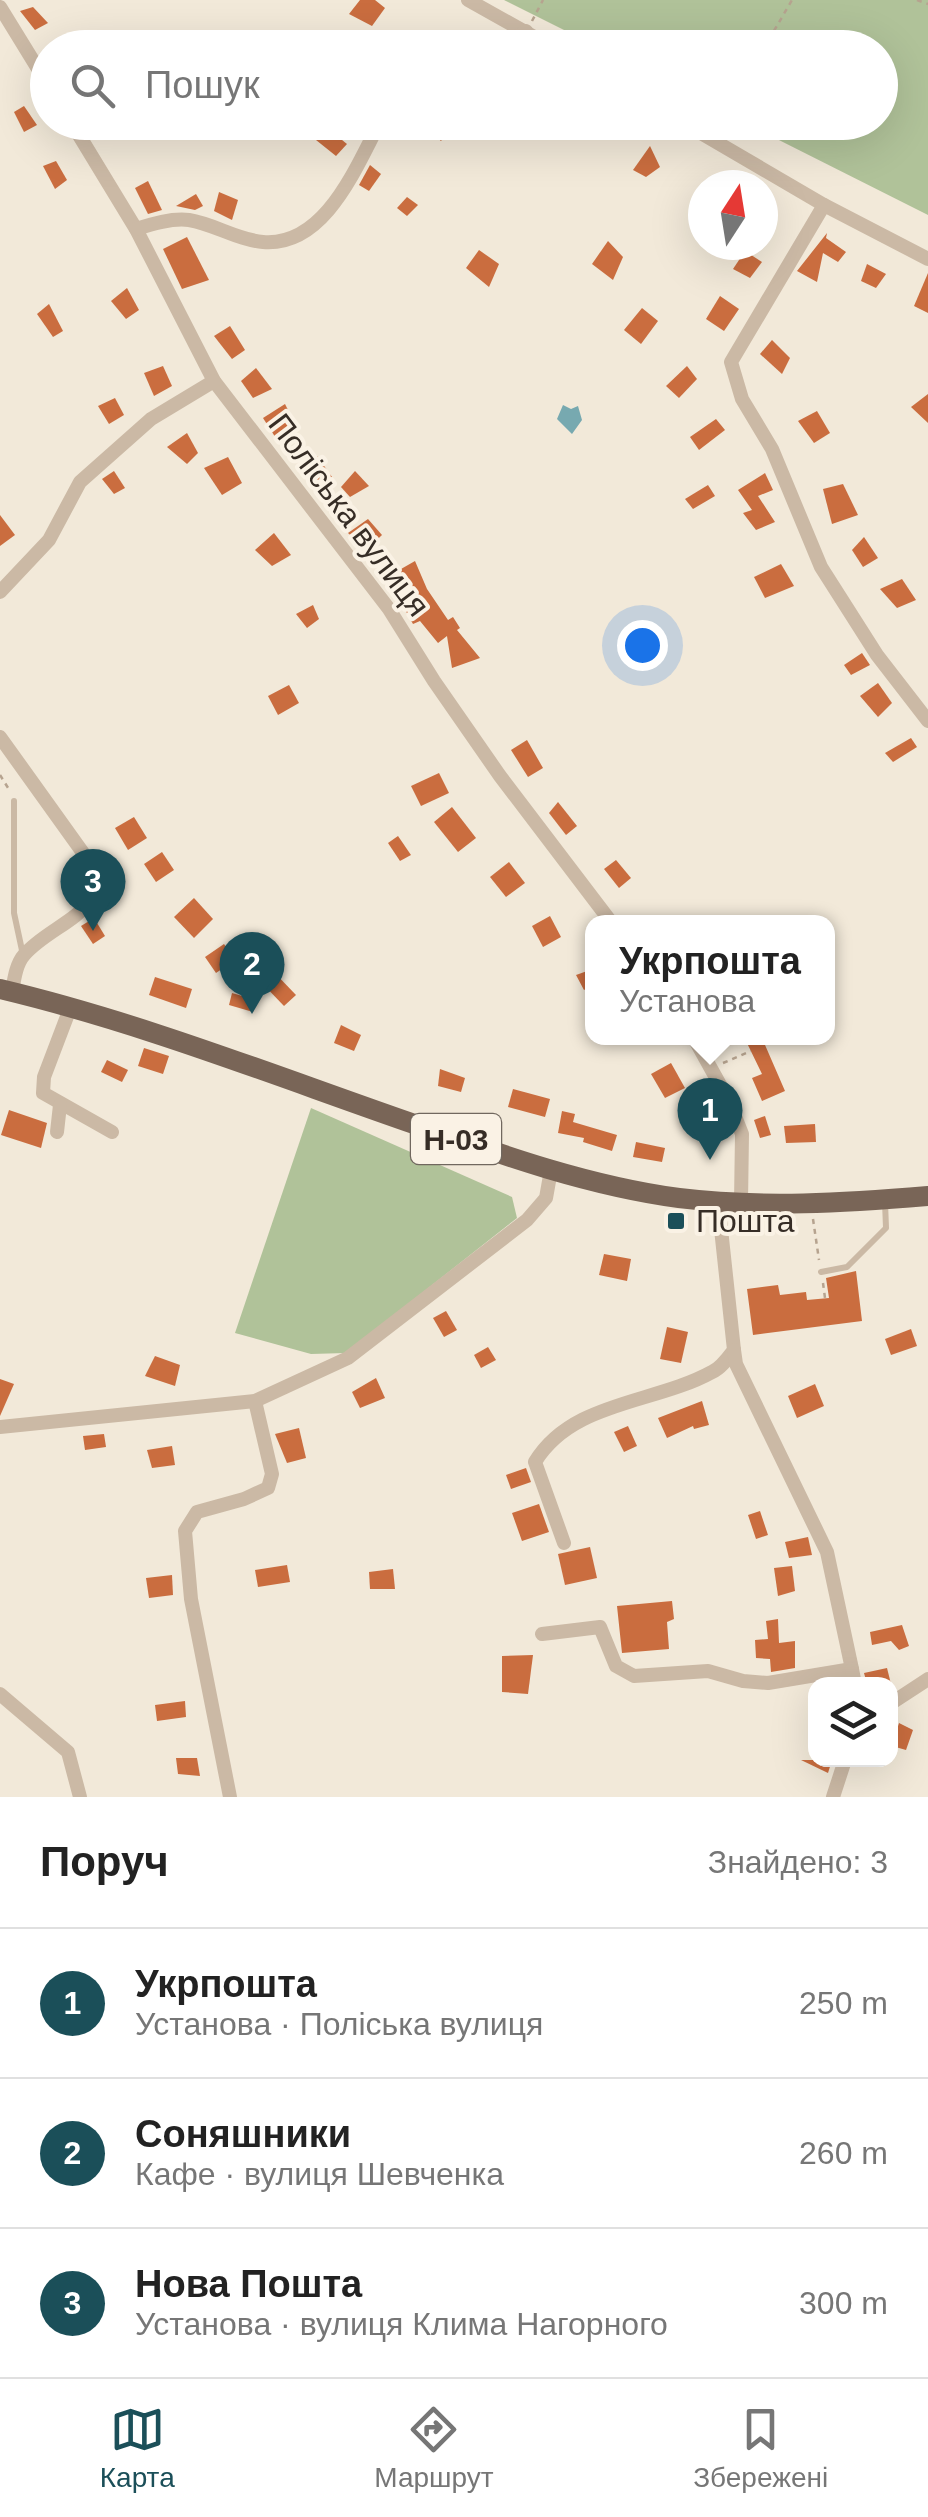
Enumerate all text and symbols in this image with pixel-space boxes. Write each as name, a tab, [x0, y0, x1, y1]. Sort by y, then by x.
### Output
search box	[30, 30, 898, 140]
icon: search	[65, 58, 120, 113]
text: Пошук	[145, 64, 260, 106]
north arrow	[688, 170, 778, 260]
street label: Поліська вулиця	[261, 407, 437, 623]
your location	[617, 620, 668, 671]
pin: 3	[61, 848, 126, 931]
popup	[585, 915, 835, 1045]
pin: 2	[220, 932, 284, 1014]
text: Укрпошта	[619, 940, 801, 982]
text: Установа	[619, 983, 755, 1019]
pin: 1	[678, 1078, 742, 1160]
road number: Н-03	[411, 1114, 501, 1164]
place label: Пошта	[696, 1203, 795, 1239]
marker: Пошта	[665, 1210, 687, 1232]
map controls	[808, 1677, 898, 1767]
button: layers	[808, 1677, 898, 1767]
text: Поруч	[40, 1838, 169, 1885]
text: Знайдено: 3	[708, 1844, 888, 1880]
text: Укрпошта	[135, 1963, 317, 2005]
text: 1	[64, 1985, 81, 2021]
text: 250 m	[799, 1985, 888, 2021]
text: Установа · Поліська вулиця	[135, 2006, 543, 2042]
text: Соняшники	[135, 2113, 351, 2155]
text: 2	[64, 2135, 81, 2171]
text: 260 m	[799, 2135, 888, 2171]
text: Кафе · вулиця Шевченка	[135, 2156, 504, 2192]
text: Нова Пошта	[135, 2263, 362, 2305]
text: 3	[64, 2285, 81, 2321]
text: 300 m	[799, 2285, 888, 2321]
text: Установа · вулиця Клима Нагорного	[135, 2306, 668, 2342]
tab: Карта	[100, 2402, 175, 2494]
tab: Маршрут	[374, 2402, 494, 2494]
tab: Збережені	[693, 2402, 828, 2494]

